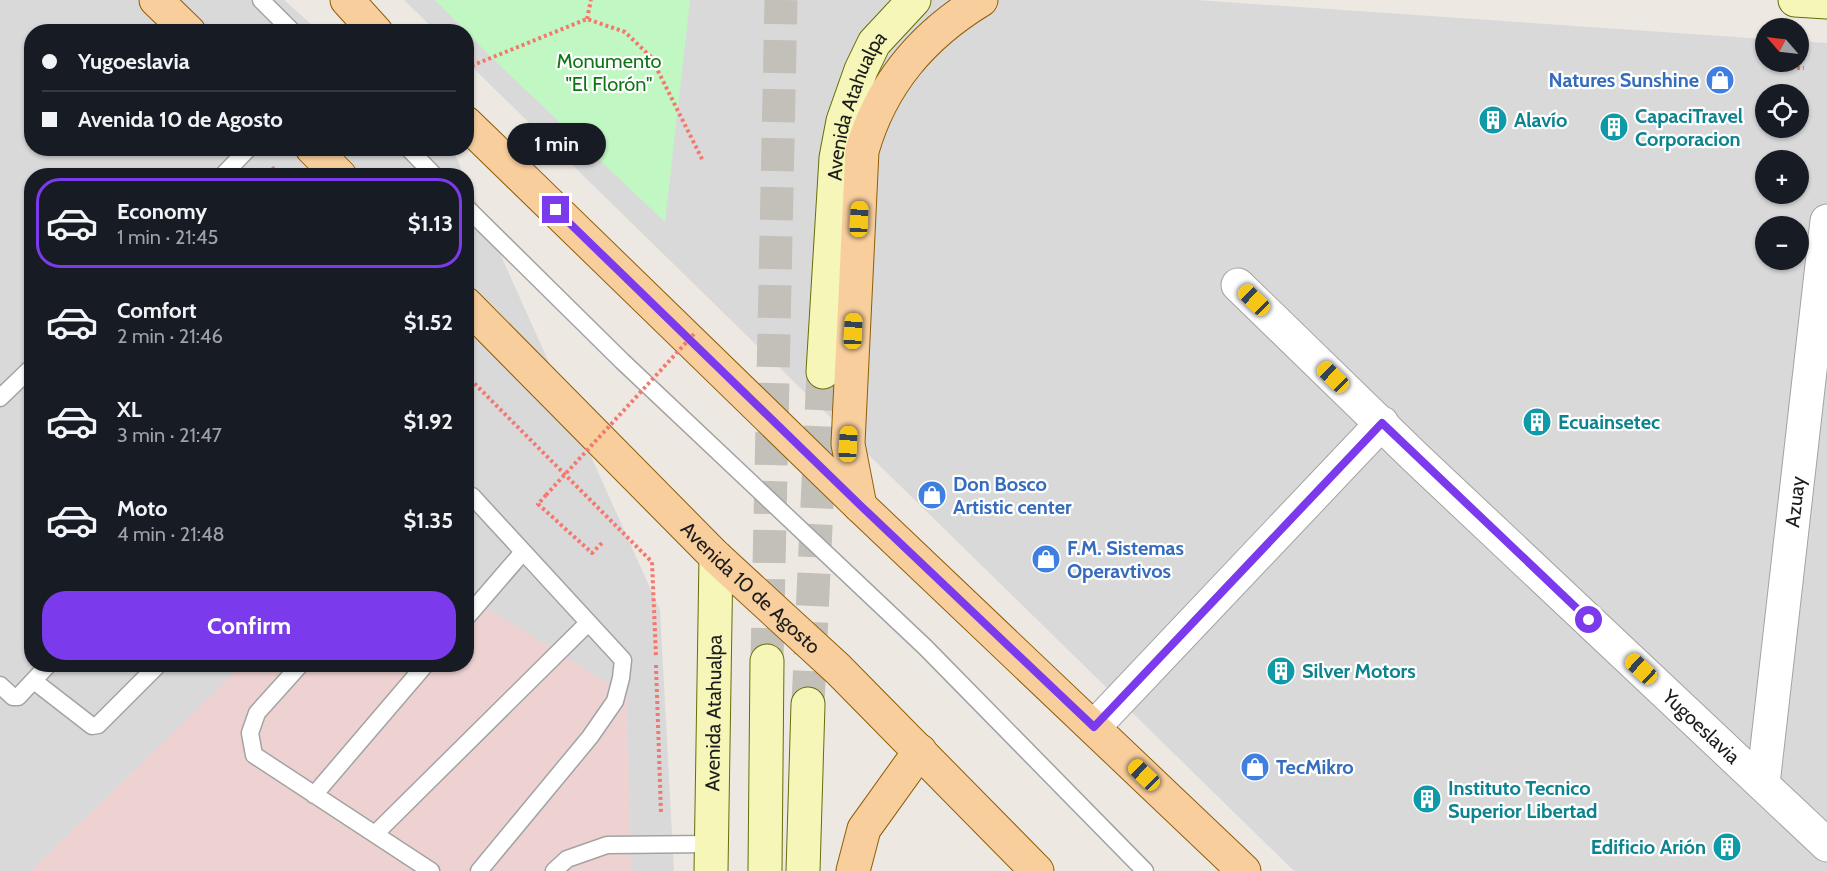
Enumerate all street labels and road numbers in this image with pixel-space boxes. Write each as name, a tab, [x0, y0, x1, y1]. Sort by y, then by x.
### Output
street label: Avenida Atahualpa	[823, 26, 891, 181]
street label: Azuay	[1780, 475, 1810, 529]
street label: Avenida 10 de Agosto	[676, 517, 825, 659]
street label: Avenida Atahualpa	[700, 634, 727, 792]
street label: Yugoeslavia	[1657, 684, 1745, 769]

